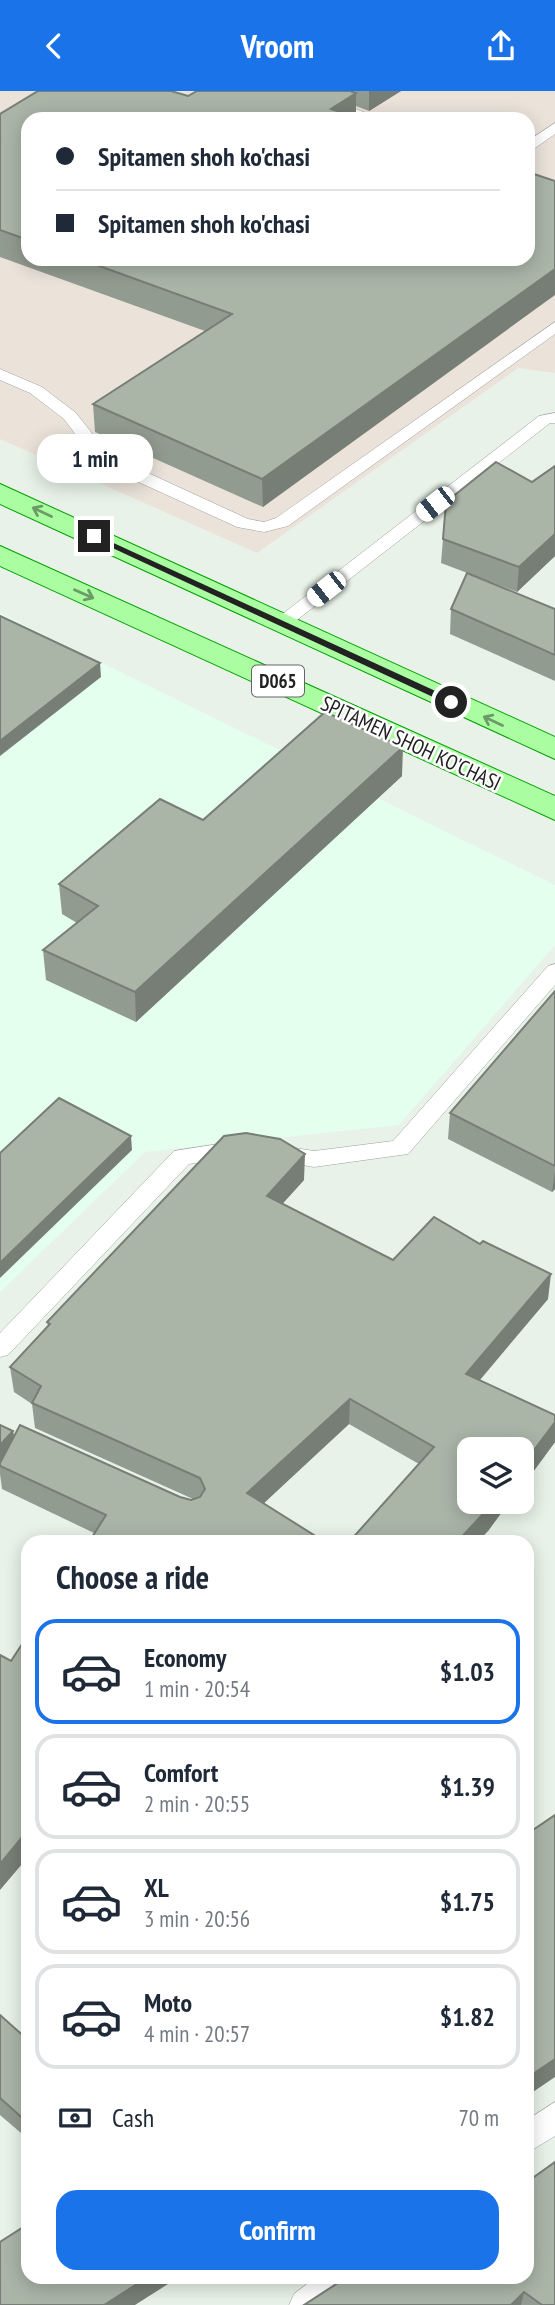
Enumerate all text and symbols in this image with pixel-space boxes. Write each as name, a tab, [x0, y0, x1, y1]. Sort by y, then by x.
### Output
text: Vroom	[241, 25, 314, 67]
icon: back	[35, 27, 73, 65]
icon: share	[482, 27, 520, 65]
text: Spitamen shoh ko'chasi	[98, 140, 310, 173]
text: Spitamen shoh ko'chasi	[98, 207, 310, 240]
callout: 1 min	[36, 435, 152, 483]
text: 1 min	[72, 444, 118, 473]
car	[412, 483, 459, 525]
one-way arrow	[32, 505, 53, 519]
route end	[78, 520, 110, 552]
car	[303, 568, 350, 610]
one-way arrow	[74, 588, 95, 601]
road number: D065	[252, 666, 304, 697]
route start	[435, 686, 467, 718]
street label: SPITAMEN SHOH KO'CHASI	[317, 689, 505, 797]
one-way arrow	[483, 714, 504, 727]
map controls	[457, 1437, 534, 1514]
button: layers	[457, 1437, 534, 1514]
text: Choose a ride	[56, 1556, 209, 1598]
icon: car	[60, 1640, 123, 1703]
text: Economy	[144, 1641, 226, 1674]
text: $1.03	[440, 1655, 495, 1688]
text: 1 min · 20:54	[144, 1674, 250, 1703]
icon: car	[60, 1755, 123, 1818]
text: Comfort	[144, 1756, 218, 1789]
text: $1.39	[440, 1770, 495, 1803]
text: 2 min · 20:55	[144, 1789, 250, 1818]
icon: car	[60, 1870, 123, 1933]
text: XL	[144, 1871, 169, 1904]
text: $1.75	[440, 1885, 495, 1918]
text: 3 min · 20:56	[144, 1904, 250, 1933]
icon: car	[60, 1985, 123, 2048]
text: Moto	[144, 1986, 192, 2019]
text: $1.82	[440, 2000, 495, 2033]
text: 4 min · 20:57	[144, 2019, 250, 2048]
icon: cash	[56, 2099, 94, 2137]
text: Cash	[112, 2101, 154, 2134]
text: 70 m	[458, 2103, 499, 2132]
button: Confirm	[56, 2190, 499, 2270]

